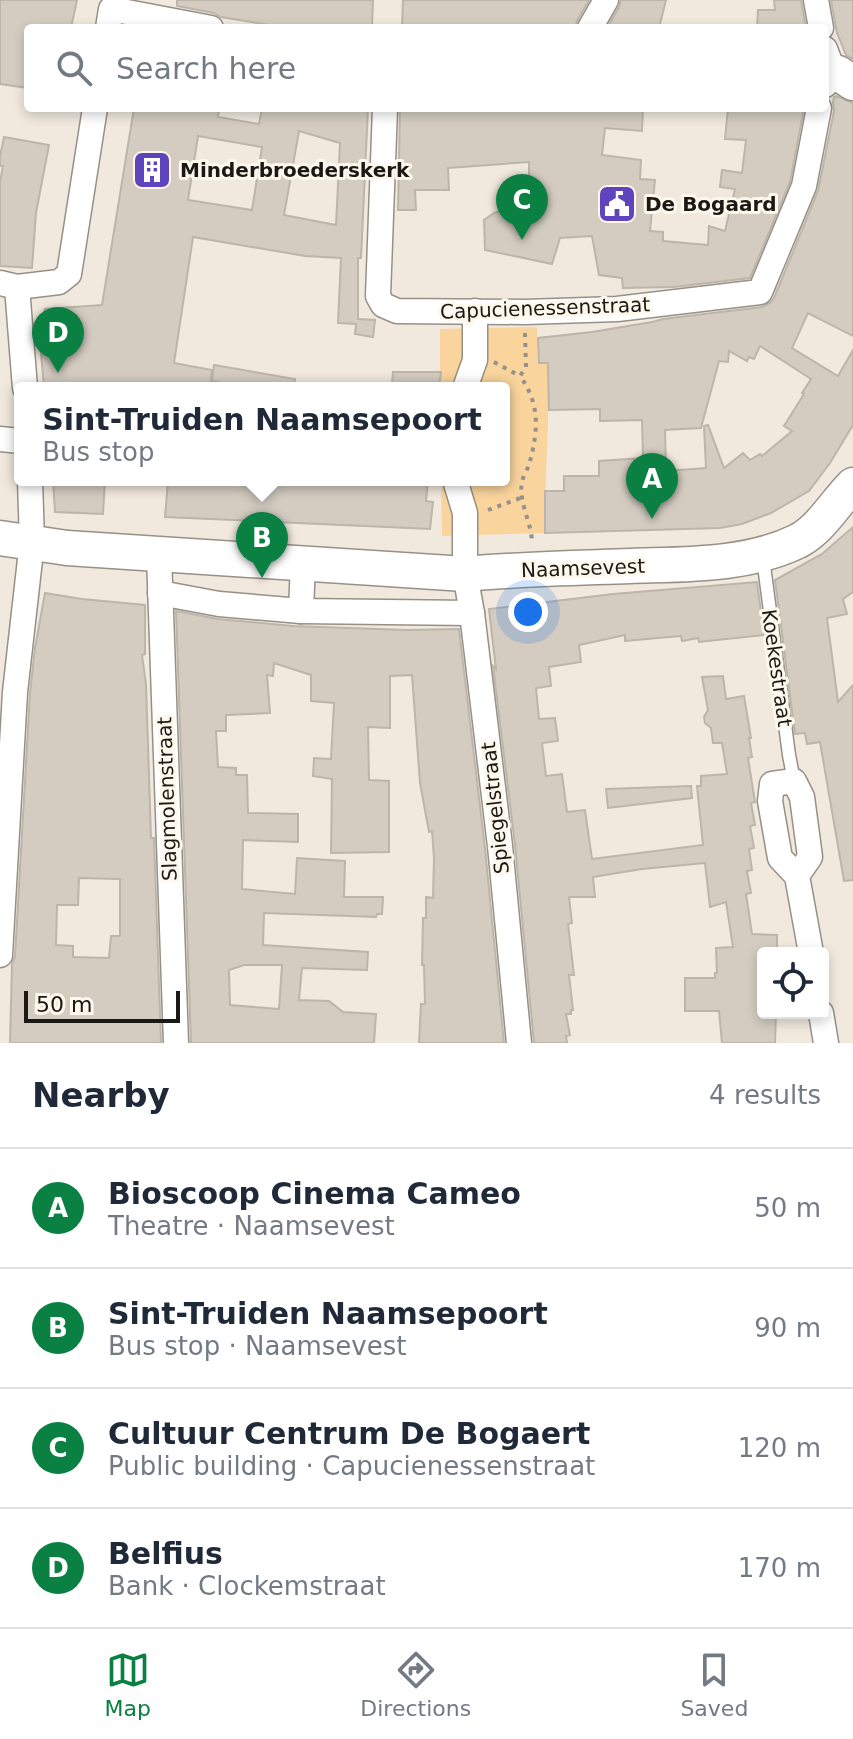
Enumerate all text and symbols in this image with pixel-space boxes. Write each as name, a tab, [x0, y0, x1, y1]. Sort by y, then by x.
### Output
search box	[24, 24, 829, 112]
icon: search	[52, 46, 96, 90]
text: Search here	[116, 51, 296, 86]
building icon: Minderbroederskerk	[131, 149, 173, 191]
place label: Minderbroederskerk	[180, 158, 410, 182]
pin: C	[496, 174, 548, 240]
public building icon: De Bogaard	[596, 183, 638, 225]
place label: De Bogaard	[645, 192, 777, 216]
street label: Capucienessenstraat	[440, 292, 651, 324]
pin: D	[32, 307, 84, 373]
popup	[14, 382, 510, 486]
text: Sint-Truiden Naamsepoort	[42, 402, 482, 437]
text: Bus stop	[42, 437, 154, 467]
pin: A	[626, 453, 678, 519]
pin: B	[236, 512, 288, 578]
street label: Naamsevest	[521, 554, 646, 582]
your location	[508, 592, 548, 632]
street label: Koekestraat	[757, 608, 797, 729]
street label: Slagmolenstraat	[152, 716, 182, 882]
street label: Spiegelstraat	[476, 741, 514, 875]
map controls	[757, 947, 829, 1019]
button: locate	[757, 947, 829, 1019]
scale bar	[24, 987, 180, 1023]
text: 50 m	[36, 992, 92, 1017]
text: Nearby	[32, 1075, 170, 1115]
text: 4 results	[709, 1080, 821, 1110]
text: Bioscoop Cinema Cameo	[108, 1176, 521, 1211]
text: A	[48, 1193, 68, 1223]
text: 50 m	[754, 1193, 821, 1223]
text: Theatre · Naamsevest	[108, 1211, 395, 1241]
text: Sint-Truiden Naamsepoort	[108, 1296, 548, 1331]
text: B	[48, 1313, 68, 1343]
text: 90 m	[754, 1313, 821, 1343]
text: Bus stop · Naamsevest	[108, 1331, 406, 1361]
text: Cultuur Centrum De Bogaert	[108, 1416, 590, 1451]
text: C	[48, 1433, 68, 1463]
text: 120 m	[738, 1433, 821, 1463]
text: Public building · Capucienessenstraat	[108, 1451, 595, 1481]
text: Belfius	[108, 1536, 223, 1571]
text: D	[47, 1553, 69, 1583]
text: 170 m	[738, 1553, 821, 1583]
text: Bank · Clockemstraat	[108, 1571, 386, 1601]
tab: Map	[105, 1648, 151, 1721]
tab: Directions	[360, 1648, 471, 1721]
tab: Saved	[680, 1648, 748, 1721]

